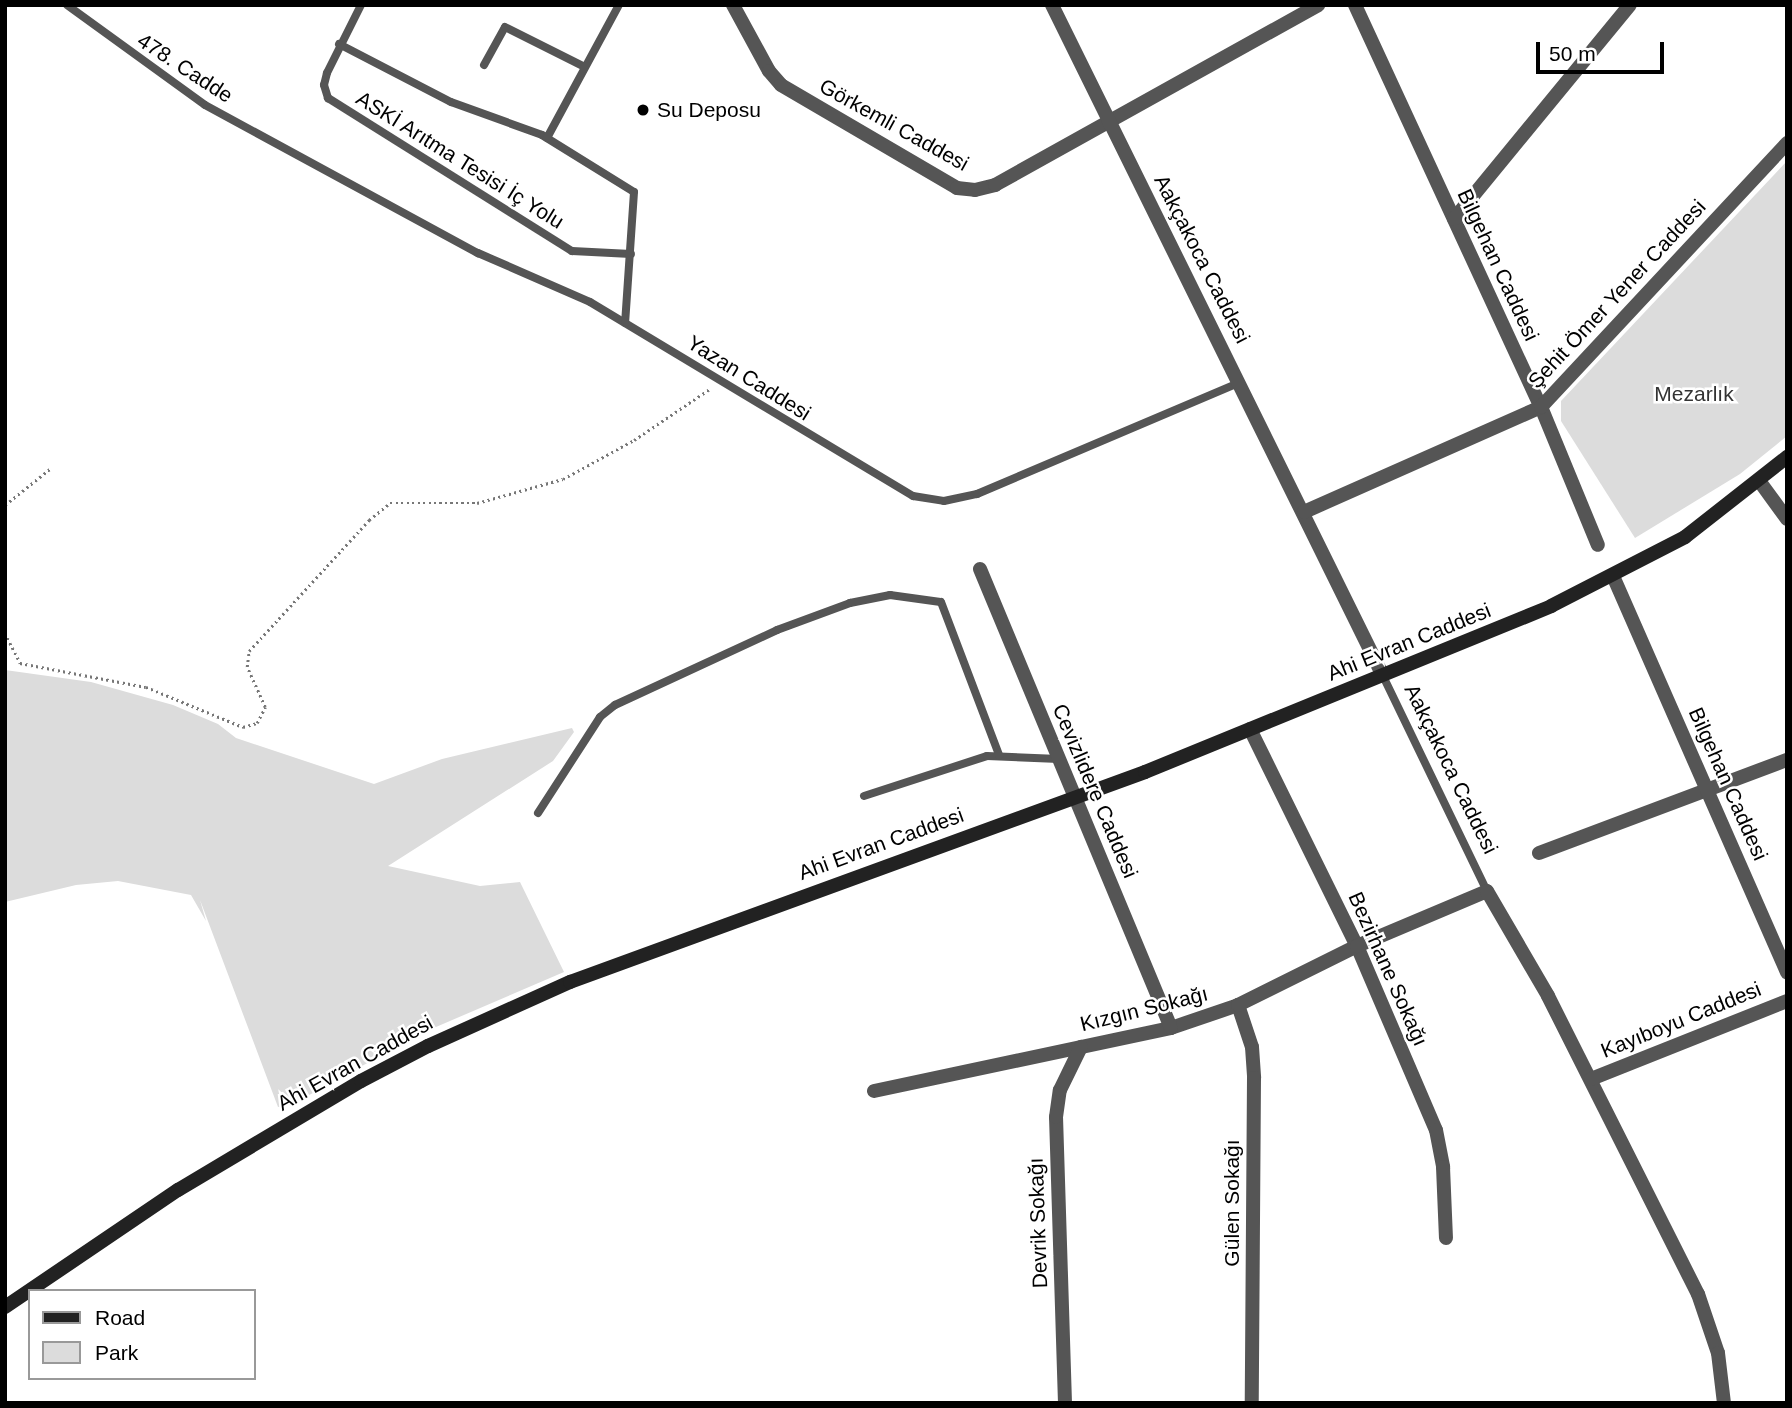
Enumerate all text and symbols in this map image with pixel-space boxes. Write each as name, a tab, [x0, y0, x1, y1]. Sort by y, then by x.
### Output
street label: 478. Cadde	[133, 28, 237, 108]
scale bar	[1540, 28, 1668, 72]
text: 50 m	[1549, 42, 1596, 65]
street label: Görkemli Caddesi	[815, 74, 973, 176]
street label: ASKİ Arıtma Tesisi İç Yolu	[351, 85, 569, 235]
place label: Su Deposu	[657, 97, 761, 123]
marker: Su Deposu	[635, 102, 651, 118]
street label: Aakçakoca Caddesi	[1149, 171, 1255, 347]
street label: Bilgehan Caddesi	[1452, 185, 1544, 345]
street label: Şehit Ömer Yener Caddesi	[1523, 194, 1711, 394]
street label: Yazan Caddesi	[683, 330, 815, 426]
park label: Mezarlık	[1654, 381, 1734, 407]
street label: Ahi Evran Caddesi	[1324, 598, 1494, 686]
street label: Aakçakoca Caddesi	[1399, 680, 1503, 858]
street label: Cevizlidere Caddesi	[1047, 700, 1143, 882]
street label: Bilgehan Caddesi	[1683, 704, 1773, 864]
street label: Ahi Evran Caddesi	[795, 802, 967, 886]
street label: Bezirhane Sokağı	[1343, 888, 1433, 1050]
street label: Kayıboyu Caddesi	[1597, 976, 1765, 1064]
street label: Kızgın Sokağı	[1078, 981, 1210, 1037]
street label: Ahi Evran Caddesi	[273, 1010, 437, 1116]
street label: Gülen Sokağı	[1219, 1139, 1245, 1267]
street label: Devrik Sokağı	[1023, 1157, 1053, 1289]
legend	[28, 1289, 256, 1380]
text: Road	[95, 1306, 145, 1329]
text: Park	[95, 1341, 138, 1364]

